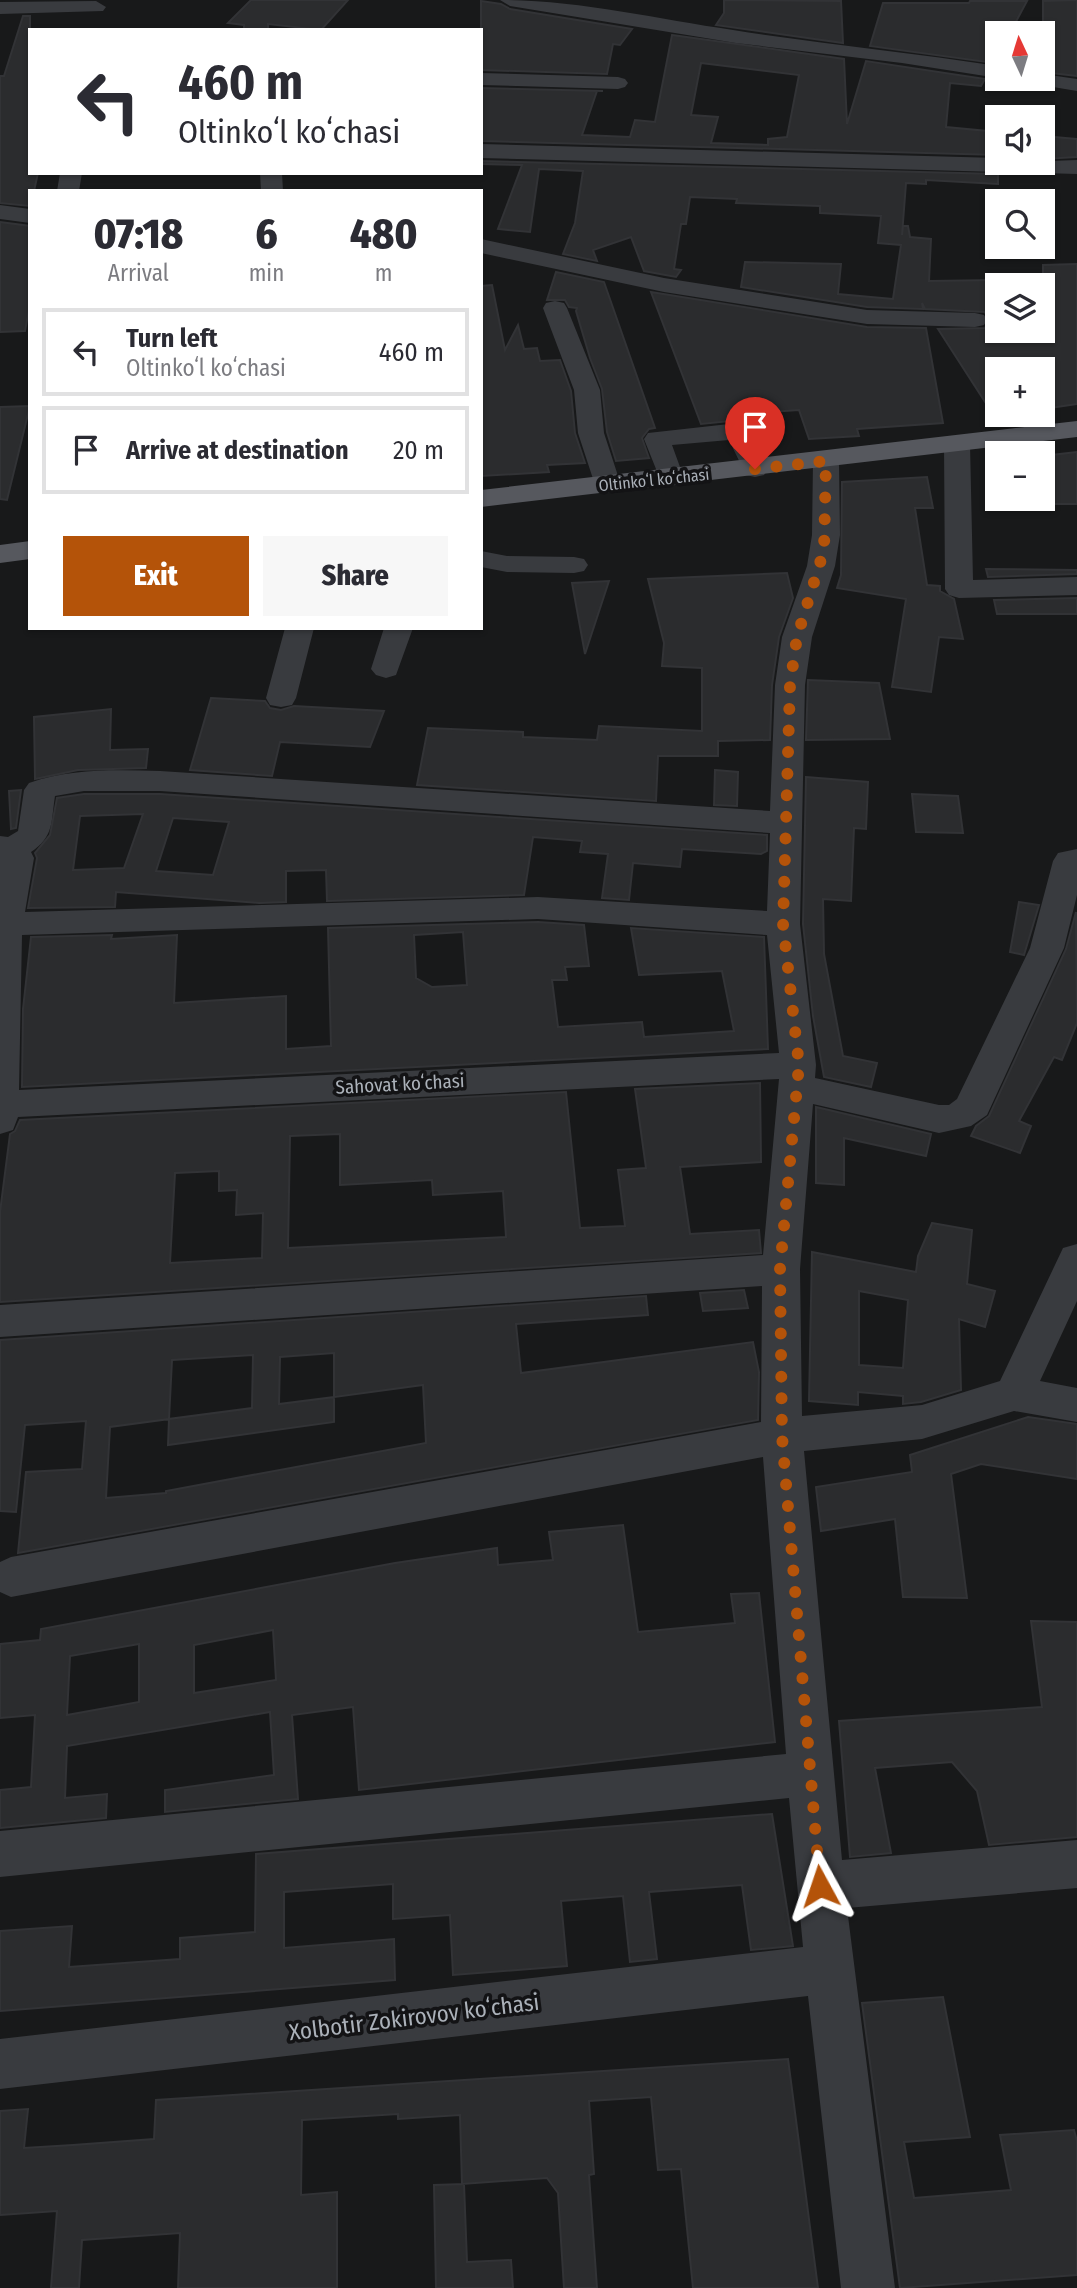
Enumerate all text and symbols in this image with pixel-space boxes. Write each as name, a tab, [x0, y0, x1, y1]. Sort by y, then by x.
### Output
north arrow	[985, 21, 1055, 91]
map controls	[985, 21, 1055, 511]
text: 460 m	[178, 53, 303, 112]
icon: left	[63, 56, 154, 147]
button: sound	[985, 105, 1055, 175]
text: Oltinkoʻl koʻchasi	[178, 113, 400, 151]
button: search	[985, 189, 1055, 259]
text: 07:18	[93, 209, 183, 259]
text: 6	[255, 209, 278, 259]
text: 480	[350, 209, 418, 259]
text: Arrival	[108, 259, 169, 287]
text: min	[249, 259, 284, 287]
text: m	[375, 259, 392, 287]
button: layers	[985, 273, 1055, 343]
text: Turn left	[126, 323, 218, 354]
icon: left	[67, 333, 105, 371]
text: 460 m	[379, 337, 444, 368]
text: Oltinkoʻl koʻchasi	[126, 354, 286, 382]
button: +	[985, 357, 1055, 427]
pin	[725, 397, 785, 469]
icon: arrive	[736, 408, 774, 446]
icon: arrive	[67, 431, 105, 469]
text: Arrive at destination	[126, 435, 349, 466]
text: 20 m	[393, 435, 444, 466]
button: −	[985, 441, 1055, 511]
street label: Oltinkoʻl koʻchasi	[598, 465, 710, 495]
button: Exit	[63, 536, 249, 616]
button: Share	[263, 536, 448, 616]
street label: Sahovat koʻchasi	[335, 1069, 465, 1099]
position arrow	[783, 1849, 857, 1923]
street label: Xolbotir Zokirovov koʻchasi	[287, 1988, 541, 2046]

